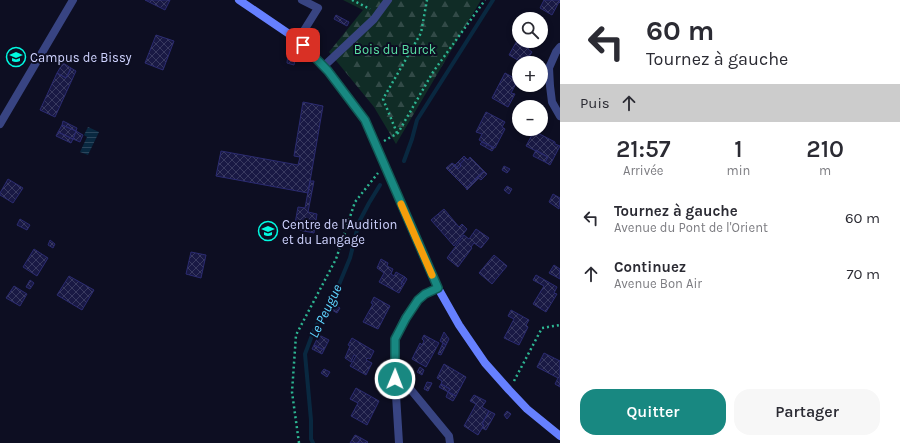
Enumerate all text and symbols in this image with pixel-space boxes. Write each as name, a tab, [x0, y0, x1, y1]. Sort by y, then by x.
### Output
map controls	[512, 12, 548, 136]
button: search	[512, 12, 548, 48]
text: 60 m	[646, 14, 714, 47]
icon: left	[580, 16, 632, 68]
pin	[286, 28, 320, 62]
icon: arrive	[292, 34, 314, 56]
park label: Bois du Burck	[354, 42, 436, 57]
school or university icon: Campus de Bissy	[5, 46, 27, 68]
text: Tournez à gauche	[646, 48, 788, 70]
place label: Campus de Bissy	[30, 50, 132, 65]
button: +	[512, 56, 548, 92]
icon: ahead	[618, 92, 640, 114]
text: Puis	[580, 94, 610, 112]
button: −	[512, 100, 548, 136]
text: 21:57	[616, 135, 671, 163]
text: 1	[734, 135, 743, 163]
text: 210	[806, 135, 844, 163]
text: Arrivée	[623, 163, 664, 178]
text: min	[726, 163, 750, 178]
text: m	[819, 163, 831, 178]
text: Tournez à gauche	[614, 202, 738, 220]
icon: left	[580, 207, 602, 229]
text: 60 m	[845, 209, 880, 227]
place label: Centre de l'Audition et du Langage	[282, 217, 397, 247]
school or university icon: Centre de l'Audition et du Langage	[257, 220, 279, 242]
text: Avenue du Pont de l'Orient	[614, 220, 768, 235]
text: Continuez	[614, 258, 686, 276]
icon: ahead	[580, 263, 602, 285]
text: 70 m	[846, 265, 880, 283]
text: Avenue Bon Air	[614, 276, 702, 291]
water label: Le Peugue	[305, 281, 346, 341]
position arrow	[374, 358, 416, 400]
button: Quitter	[580, 389, 726, 435]
button: Partager	[734, 389, 880, 435]

